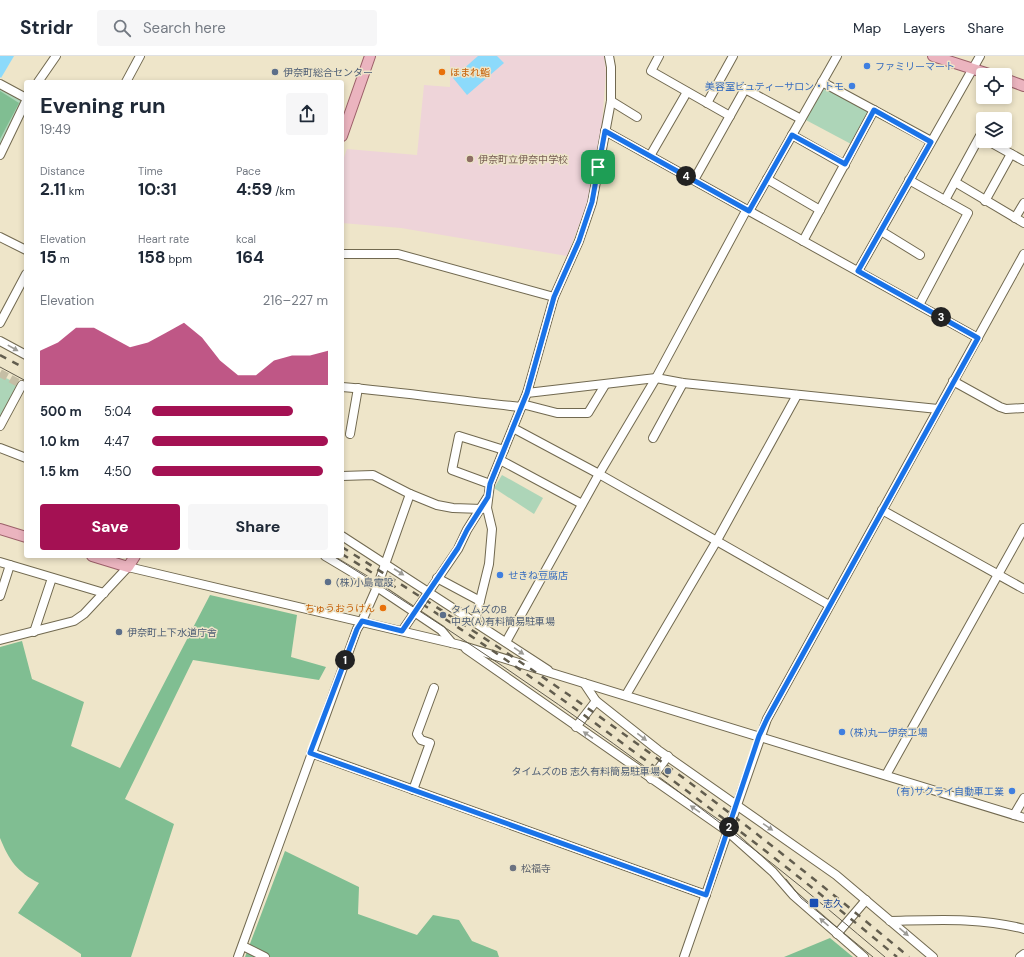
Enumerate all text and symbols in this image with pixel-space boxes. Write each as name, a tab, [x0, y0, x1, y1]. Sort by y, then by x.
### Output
search box	[97, 10, 377, 46]
text: Stridr	[20, 15, 73, 40]
icon: search	[111, 17, 133, 39]
text: Search here	[143, 18, 226, 38]
text: Map	[853, 19, 881, 37]
text: Layers	[903, 19, 945, 37]
text: Share	[967, 19, 1004, 37]
place label: ファミリーマート	[875, 60, 955, 73]
marker: ファミリーマート	[862, 61, 872, 71]
place label: 伊奈町総合センター	[283, 66, 373, 79]
place label: ほまれ鮨	[450, 66, 490, 79]
marker: 伊奈町総合センター	[270, 67, 280, 77]
marker: ほまれ鮨	[437, 67, 447, 77]
map controls	[976, 68, 1012, 148]
button: locate	[976, 68, 1012, 104]
place label: 美容室ビュティーサロン・トモ	[705, 80, 844, 93]
marker: 美容室ビュティーサロン・トモ	[847, 81, 857, 91]
text: Evening run	[40, 91, 166, 120]
button: share	[286, 93, 328, 135]
button: layers	[976, 112, 1012, 148]
text: 19:49	[40, 121, 71, 138]
pin	[581, 150, 615, 184]
place label: 伊奈町立伊奈中学校	[478, 153, 568, 166]
marker: 伊奈町立伊奈中学校	[465, 154, 475, 164]
icon: arrive	[587, 156, 609, 178]
text: Distance	[40, 164, 85, 178]
text: Time	[138, 164, 163, 178]
text: Pace	[236, 164, 261, 178]
pin: 4	[676, 166, 696, 186]
text: 4	[682, 169, 690, 183]
text: 2.11	[40, 178, 66, 200]
text: 10:31	[138, 178, 177, 200]
text: 4:59	[236, 178, 272, 200]
text: km	[66, 184, 84, 198]
text: /km	[272, 184, 295, 198]
text: Elevation	[40, 232, 86, 246]
text: Heart rate	[138, 232, 189, 246]
text: kcal	[236, 232, 256, 246]
text: 15	[40, 246, 57, 268]
text: 158	[138, 246, 166, 268]
text: 164	[236, 246, 264, 268]
text: m	[57, 252, 70, 266]
text: bpm	[166, 252, 192, 266]
text: Elevation	[40, 292, 94, 309]
text: 216–227 m	[263, 292, 328, 309]
pin: 3	[931, 307, 951, 327]
text: 3	[938, 310, 944, 324]
one-way arrow	[7, 344, 19, 351]
text: 500 m	[40, 403, 82, 420]
text: 5:04	[104, 403, 131, 420]
text: 1.0 km	[40, 433, 79, 450]
text: 4:47	[104, 433, 129, 450]
text: 1.5 km	[40, 463, 79, 480]
text: 4:50	[104, 463, 131, 480]
button: Save	[40, 504, 180, 550]
button: Share	[188, 504, 328, 550]
one-way arrow	[393, 569, 404, 576]
place label: せきね豆腐店	[508, 569, 568, 582]
marker: せきね豆腐店	[495, 570, 505, 580]
place label: (株)小島電設	[336, 576, 393, 589]
marker: (株)小島電設	[323, 577, 333, 587]
place label: ちゅうおうけん	[305, 602, 375, 615]
marker: ちゅうおうけん	[378, 603, 388, 613]
place label: タイムズのB 中央(A)有料簡易駐車場	[451, 603, 555, 628]
marker: タイムズのB 中央(A)有料簡易駐車場	[438, 610, 448, 620]
place label: 伊奈町上下水道庁舎	[127, 626, 217, 639]
marker: 伊奈町上下水道庁舎	[114, 627, 124, 637]
one-way arrow	[514, 647, 525, 654]
pin: 1	[335, 650, 355, 670]
text: 1	[343, 653, 347, 667]
place label: (株)丸一伊奈工場	[850, 726, 927, 739]
marker: (株)丸一伊奈工場	[837, 727, 847, 737]
one-way arrow	[583, 731, 593, 739]
one-way arrow	[637, 733, 648, 742]
place label: タイムズのB 志久有料簡易駐車場	[512, 765, 660, 778]
marker: タイムズのB 志久有料簡易駐車場	[663, 766, 673, 776]
place label: (有)サクライ自動車工業	[897, 785, 1004, 798]
marker: (有)サクライ自動車工業	[1007, 786, 1017, 796]
one-way arrow	[690, 805, 700, 813]
pin: 2	[719, 817, 739, 837]
text: 2	[726, 820, 732, 834]
one-way arrow	[763, 823, 773, 831]
place label: 松福寺	[521, 862, 551, 875]
marker: 松福寺	[508, 863, 518, 873]
marker: 志久	[808, 897, 820, 909]
place label: 志久	[823, 897, 843, 910]
one-way arrow	[819, 917, 829, 927]
one-way arrow	[899, 928, 909, 937]

